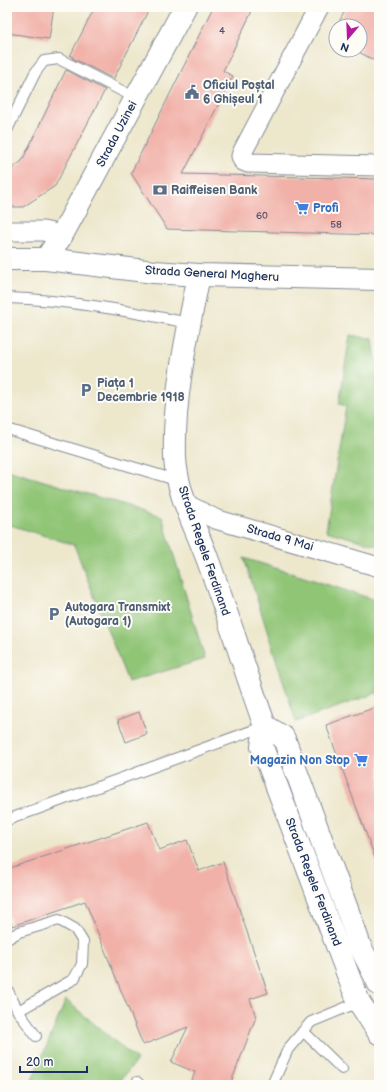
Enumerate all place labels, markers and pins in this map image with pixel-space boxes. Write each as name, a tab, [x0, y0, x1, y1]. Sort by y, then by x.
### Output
place label: Oficiul Poștal 6 Ghișeul 1	[203, 78, 275, 107]
public building icon: Oficiul Poștal 6 Ghișeul 1	[184, 84, 200, 100]
bank icon: Raiffeisen Bank	[152, 182, 168, 198]
place label: Raiffeisen Bank	[171, 183, 258, 198]
supermarket icon: Profi	[294, 200, 310, 216]
place label: Profi	[313, 201, 339, 216]
place label: Piața 1 Decembrie 1918	[97, 376, 185, 405]
parking icon: Piața 1 Decembrie 1918	[78, 382, 94, 398]
place label: Autogara Transmixt (Autogara 1)	[64, 600, 170, 629]
parking icon: Autogara Transmixt (Autogara 1)	[46, 606, 62, 622]
supermarket icon: Magazin Non Stop	[353, 752, 369, 768]
place label: Magazin Non Stop	[250, 753, 350, 768]

